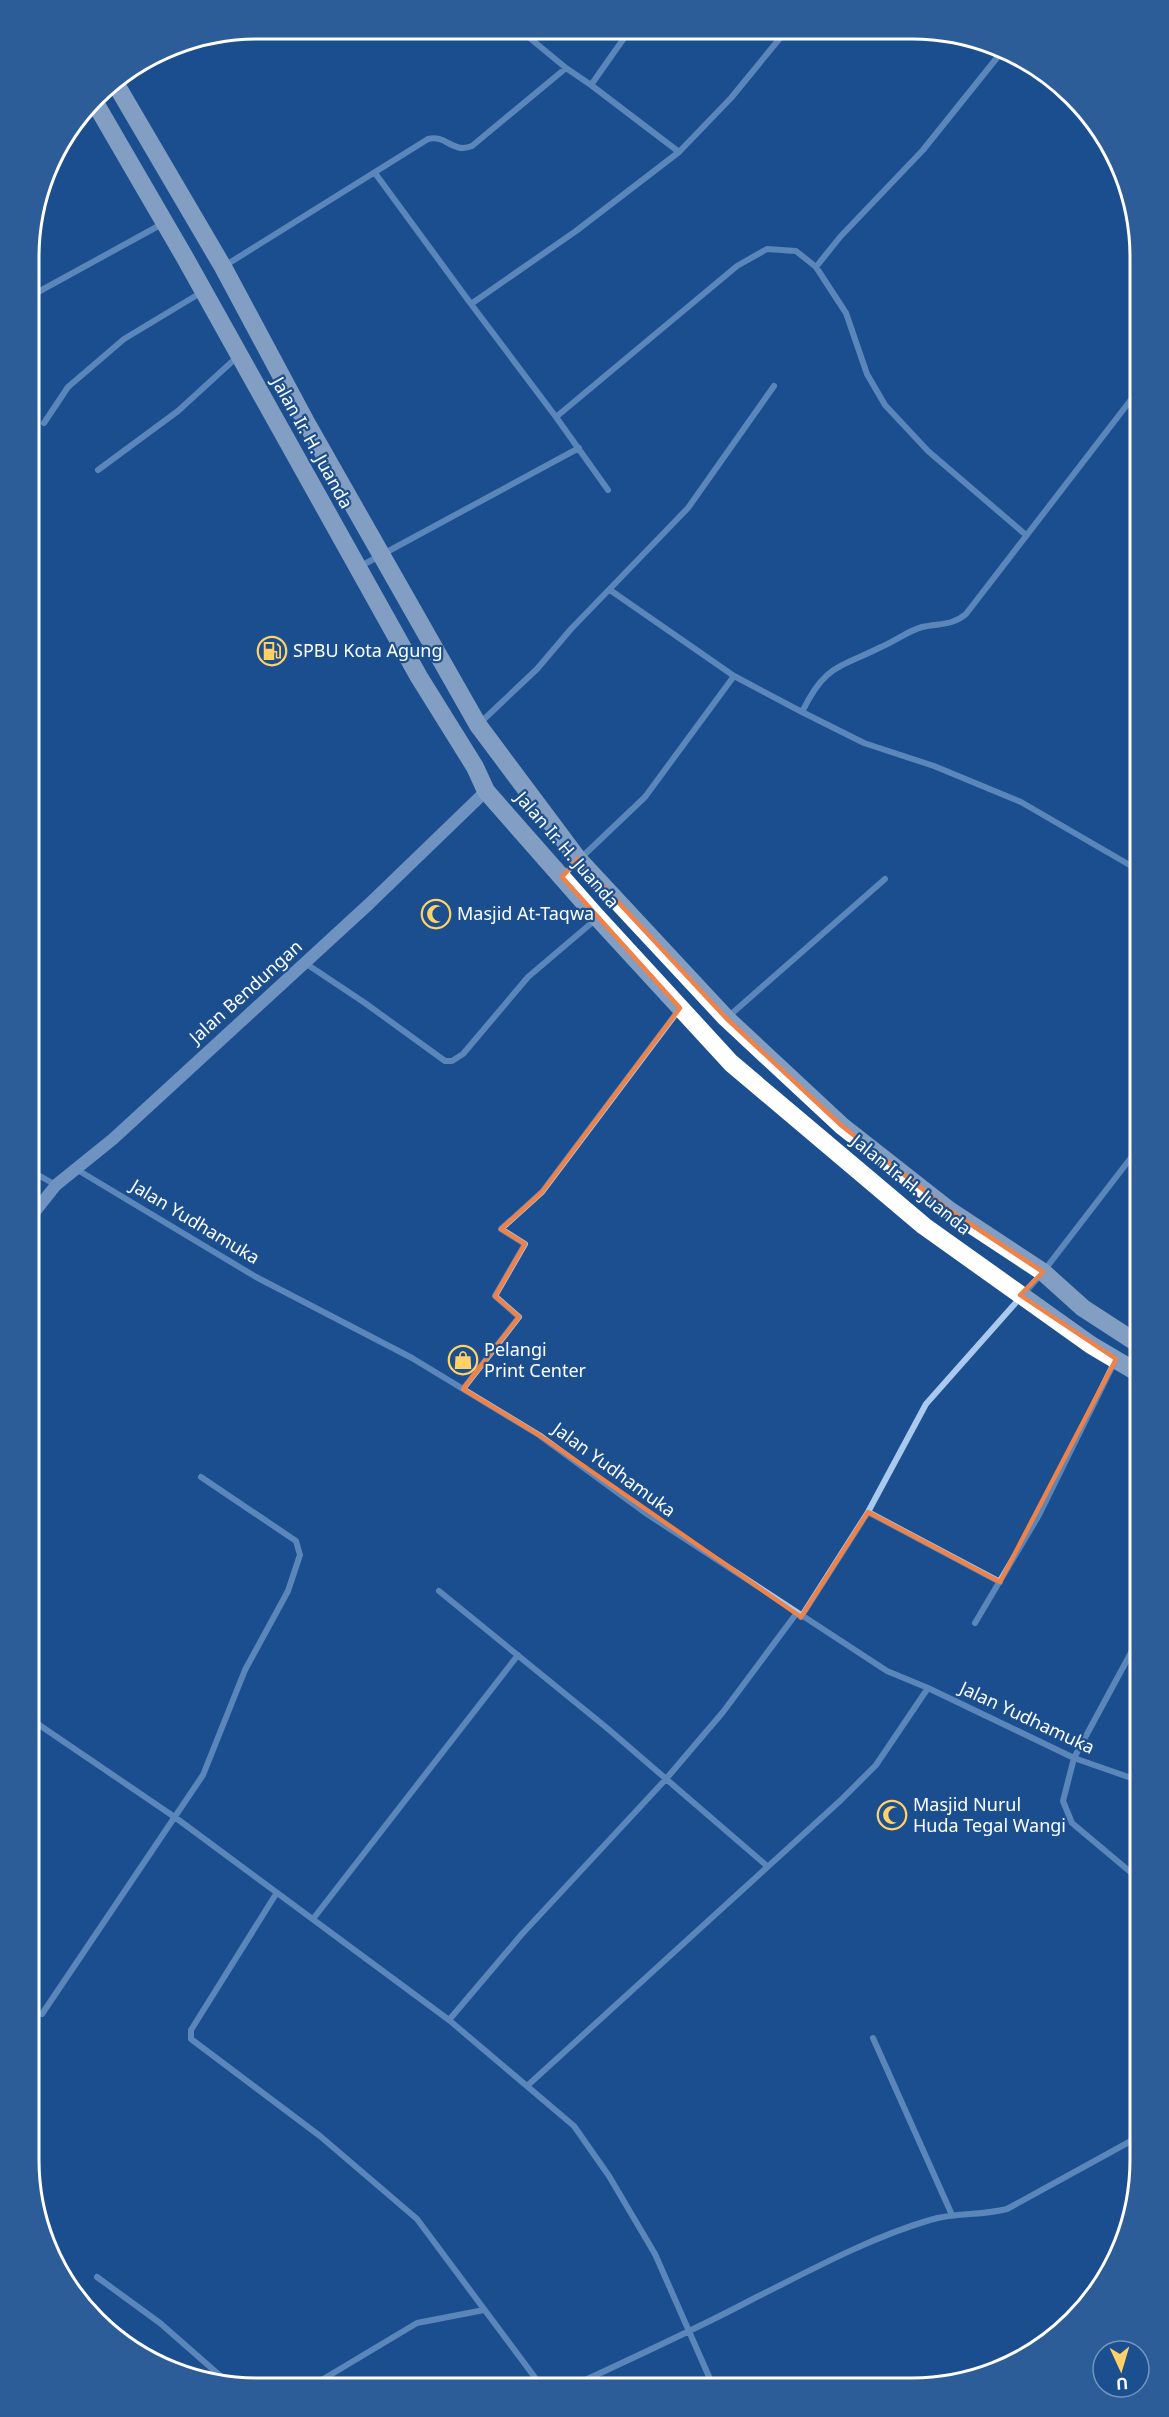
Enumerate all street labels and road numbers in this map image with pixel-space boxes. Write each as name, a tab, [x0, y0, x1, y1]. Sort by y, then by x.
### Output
street label: Jalan Ir. H. Juanda	[266, 371, 359, 513]
street label: Jalan Ir. H. Juanda	[509, 784, 625, 913]
street label: Jalan Bendungan	[182, 934, 307, 1050]
street label: Jalan Ir. H. Juanda	[845, 1127, 976, 1240]
street label: Jalan Yudhamuka	[125, 1172, 264, 1269]
street label: Jalan Yudhamuka	[547, 1415, 681, 1522]
street label: Jalan Yudhamuka	[954, 1674, 1099, 1759]

